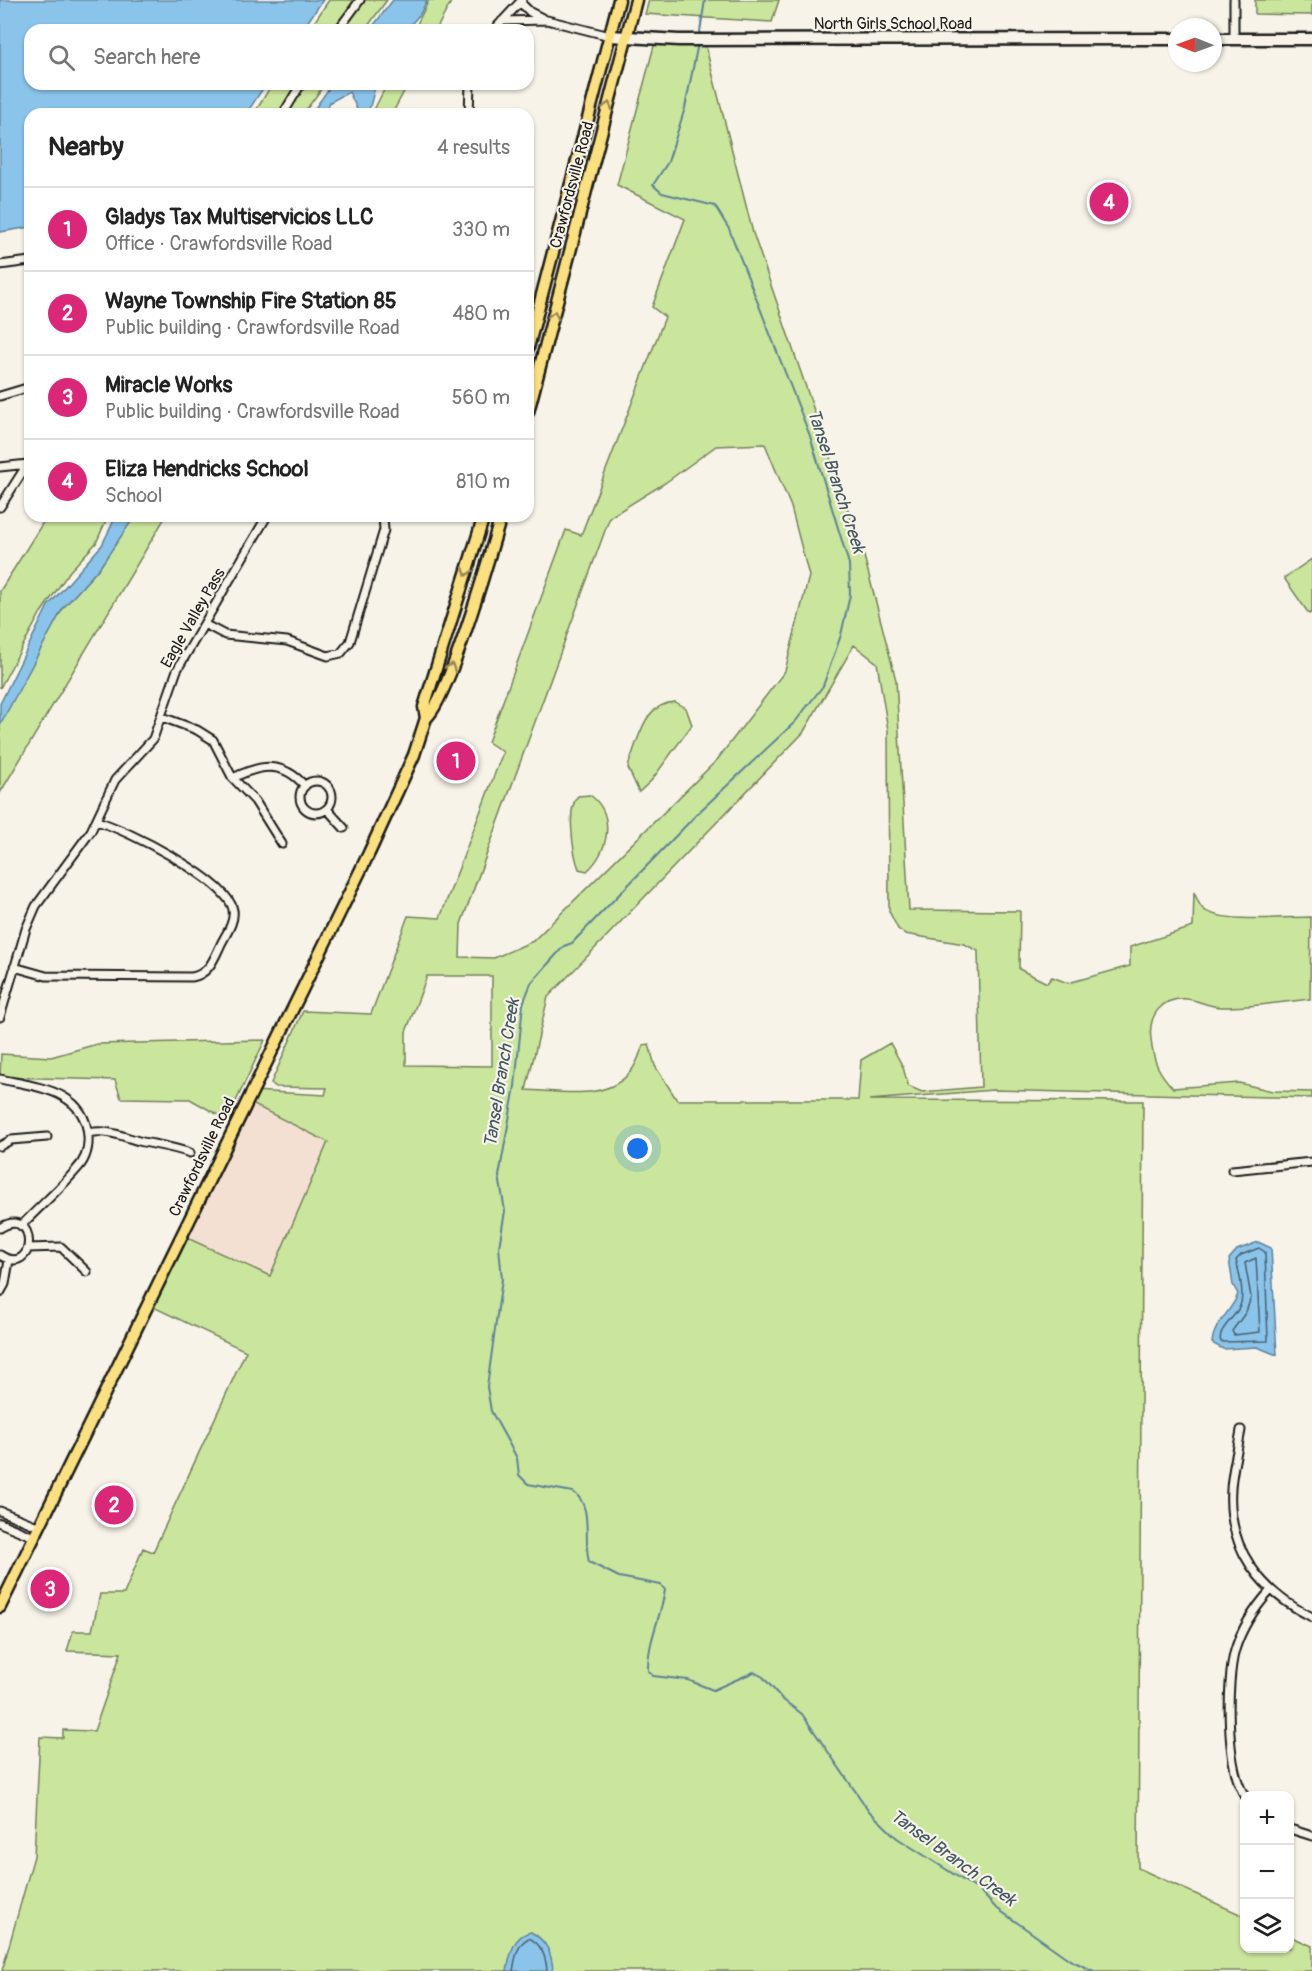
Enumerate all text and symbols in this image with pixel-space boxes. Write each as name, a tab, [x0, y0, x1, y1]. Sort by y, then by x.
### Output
street label: North Girls School Road	[814, 14, 972, 34]
north arrow	[1168, 18, 1222, 72]
search box	[24, 24, 534, 90]
icon: search	[45, 41, 78, 74]
text: Search here	[93, 43, 200, 71]
one-way arrow	[601, 101, 613, 112]
street label: Crawfordsville Road	[545, 119, 599, 251]
text: Nearby	[48, 131, 124, 163]
text: 4 results	[437, 135, 510, 160]
pin: 4	[1090, 180, 1128, 224]
text: Gladys Tax Multiservicios LLC	[105, 203, 374, 231]
text: 1	[64, 217, 71, 242]
text: 330 m	[452, 217, 510, 242]
text: Office · Crawfordsville Road	[105, 231, 333, 256]
text: Wayne Township Fire Station 85	[105, 287, 397, 315]
text: 2	[62, 301, 73, 326]
text: 480 m	[453, 301, 510, 326]
one-way arrow	[546, 310, 559, 320]
text: Public building · Crawfordsville Road	[105, 315, 400, 340]
text: Miracle Works	[105, 371, 232, 399]
text: 3	[62, 385, 73, 410]
text: 560 m	[452, 385, 510, 410]
text: Public building · Crawfordsville Road	[105, 399, 400, 424]
water label: Tansel Branch Creek	[802, 406, 871, 557]
text: Eliza Hendricks School	[105, 455, 309, 483]
text: 4	[62, 469, 73, 494]
text: 810 m	[456, 469, 510, 494]
text: School	[105, 483, 162, 508]
street label: Eagle Valley Pass	[156, 565, 230, 671]
one-way arrow	[462, 566, 474, 577]
one-way arrow	[444, 662, 457, 673]
pin: 1	[436, 738, 476, 783]
water label: Tansel Branch Creek	[479, 996, 525, 1149]
street label: Crawfordsville Road	[164, 1094, 240, 1220]
your location	[623, 1134, 652, 1163]
pin: 2	[94, 1482, 134, 1528]
pin: 3	[31, 1566, 70, 1612]
map controls	[1240, 1791, 1294, 1953]
button: +	[1240, 1791, 1294, 1845]
water label: Tansel Branch Creek	[885, 1805, 1022, 1912]
button: −	[1240, 1845, 1294, 1899]
button: layers	[1240, 1899, 1294, 1953]

